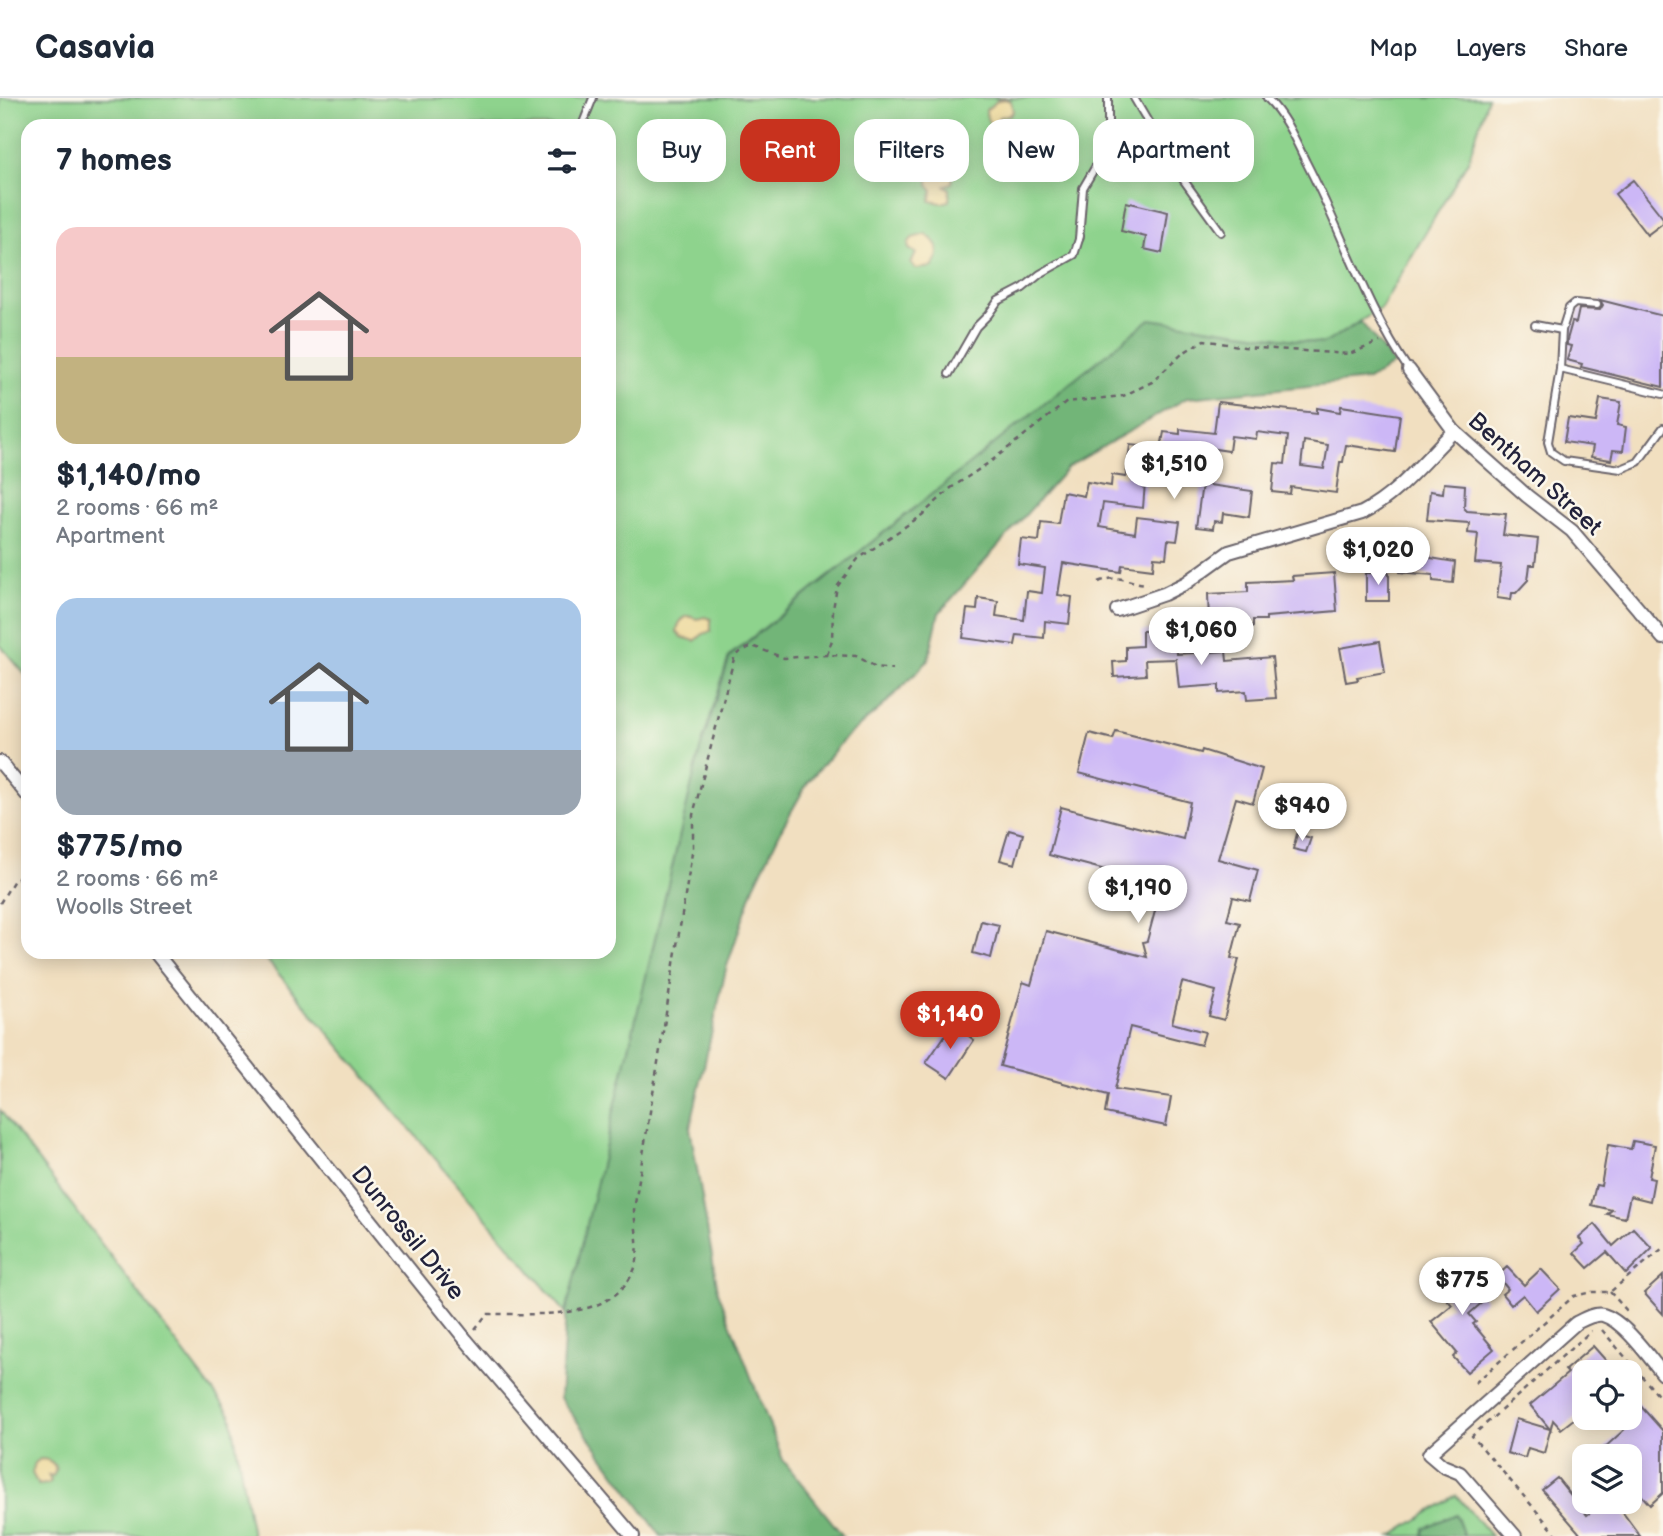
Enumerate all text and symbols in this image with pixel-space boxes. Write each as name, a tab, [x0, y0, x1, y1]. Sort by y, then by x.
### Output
text: Casavia	[35, 28, 155, 68]
text: Map	[1369, 34, 1417, 63]
text: Layers	[1455, 34, 1526, 63]
text: Share	[1564, 34, 1628, 63]
chip: Buy	[637, 119, 726, 182]
chip: Rent	[740, 119, 840, 182]
chip: Filters	[854, 119, 969, 182]
chip: New	[983, 119, 1079, 182]
chip: Apartment	[1093, 119, 1254, 182]
icon: filters	[543, 142, 581, 180]
text: 7 homes	[56, 143, 172, 179]
icon: home	[256, 273, 382, 399]
street label: Bentham Street	[1462, 406, 1608, 542]
pin: $1,510	[1117, 442, 1231, 501]
text: $1,510	[1140, 450, 1208, 478]
text: $1,140/mo	[56, 458, 201, 494]
text: 2 rooms · 66 m²	[56, 494, 218, 522]
text: Apartment	[56, 522, 165, 550]
pin: $1,020	[1321, 528, 1435, 587]
text: $1,020	[1342, 536, 1414, 564]
pin: $1,060	[1144, 608, 1258, 667]
text: $1,060	[1165, 616, 1237, 644]
icon: home	[256, 644, 382, 770]
pin: $940	[1261, 784, 1343, 843]
text: $940	[1274, 792, 1330, 820]
text: $775/mo	[56, 829, 183, 865]
text: 2 rooms · 66 m²	[56, 865, 218, 893]
pin: $1,190	[1081, 866, 1195, 925]
text: $1,190	[1104, 874, 1172, 902]
text: Woolls Street	[56, 893, 192, 921]
pin: $1,140	[893, 992, 1007, 1051]
text: $1,140	[916, 1000, 984, 1028]
street label: Dunrossil Drive	[345, 1160, 471, 1306]
pin: $775	[1421, 1258, 1503, 1317]
text: $775	[1435, 1266, 1489, 1294]
map controls	[1572, 1360, 1642, 1514]
button: locate	[1572, 1360, 1642, 1430]
button: layers	[1572, 1444, 1642, 1514]

